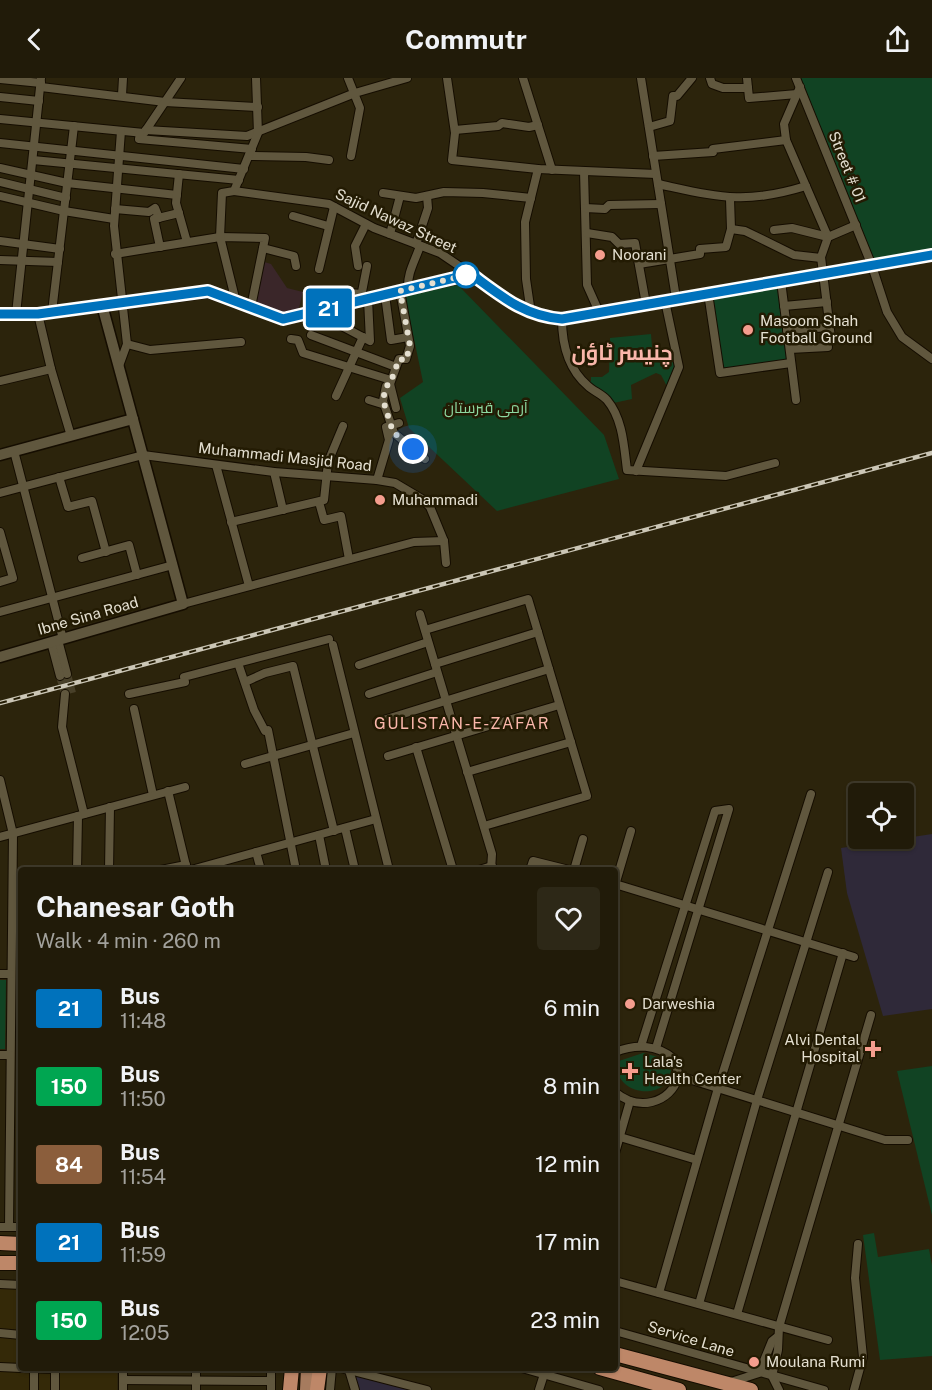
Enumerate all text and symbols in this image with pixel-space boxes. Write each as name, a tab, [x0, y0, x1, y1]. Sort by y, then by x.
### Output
icon: back	[18, 23, 51, 56]
text: Commutr	[405, 23, 527, 55]
icon: share	[881, 23, 914, 56]
street label: Street # 01	[825, 129, 869, 205]
street label: Sajid Nawaz Street	[333, 185, 460, 256]
place label: Noorani	[612, 246, 666, 263]
marker: Noorani	[593, 248, 607, 262]
unlabelled marker	[453, 262, 479, 288]
line badge: 21	[302, 288, 356, 328]
text: 21	[318, 296, 340, 321]
place label: Masoom Shah Football Ground	[760, 312, 872, 346]
marker: Masoom Shah Football Ground	[741, 323, 755, 337]
district label: چنیسر ٹاؤن	[571, 340, 673, 368]
park label: آرمی قبرستان	[444, 399, 528, 418]
your location	[398, 434, 428, 464]
street label: Muhammadi Masjid Road	[197, 439, 373, 474]
place label: Muhammadi	[392, 491, 478, 508]
marker: Muhammadi	[373, 493, 387, 507]
street label: Ibne Sina Road	[36, 593, 140, 638]
district label: GULISTAN-E-ZAFAR	[374, 714, 550, 733]
map controls	[848, 783, 914, 849]
button: locate	[848, 783, 914, 849]
button: heart	[537, 887, 600, 950]
text: Chanesar Goth	[36, 890, 235, 923]
text: Walk · 4 min · 260 m	[36, 929, 221, 953]
text: Bus	[120, 983, 160, 1009]
text: 6 min	[544, 995, 600, 1021]
place label: Darweshia	[642, 995, 715, 1012]
text: 21	[58, 996, 80, 1021]
marker: Darweshia	[623, 997, 637, 1011]
text: 11:48	[120, 1009, 166, 1033]
place label: Alvi Dental Hospital	[784, 1031, 860, 1065]
marker: Alvi Dental Hospital	[864, 1040, 882, 1058]
place label: Lala's Health Center	[644, 1053, 741, 1087]
text: Bus	[120, 1061, 160, 1087]
marker: Lala's Health Center	[621, 1062, 639, 1080]
text: 8 min	[543, 1073, 600, 1099]
text: 150	[51, 1074, 87, 1099]
text: 11:50	[120, 1087, 166, 1111]
text: Bus	[120, 1139, 160, 1165]
text: 12 min	[535, 1151, 600, 1177]
text: 84	[55, 1152, 83, 1177]
text: 11:54	[120, 1165, 166, 1189]
text: Bus	[120, 1217, 160, 1243]
text: 17 min	[535, 1229, 600, 1255]
text: 21	[58, 1230, 80, 1255]
text: 11:59	[120, 1243, 166, 1267]
text: Bus	[120, 1295, 160, 1321]
text: 23 min	[530, 1307, 600, 1333]
text: 150	[51, 1308, 87, 1333]
street label: Service Lane	[646, 1317, 737, 1360]
text: 12:05	[120, 1321, 170, 1345]
place label: Moulana Rumi	[766, 1353, 865, 1370]
marker: Moulana Rumi	[747, 1355, 761, 1369]

